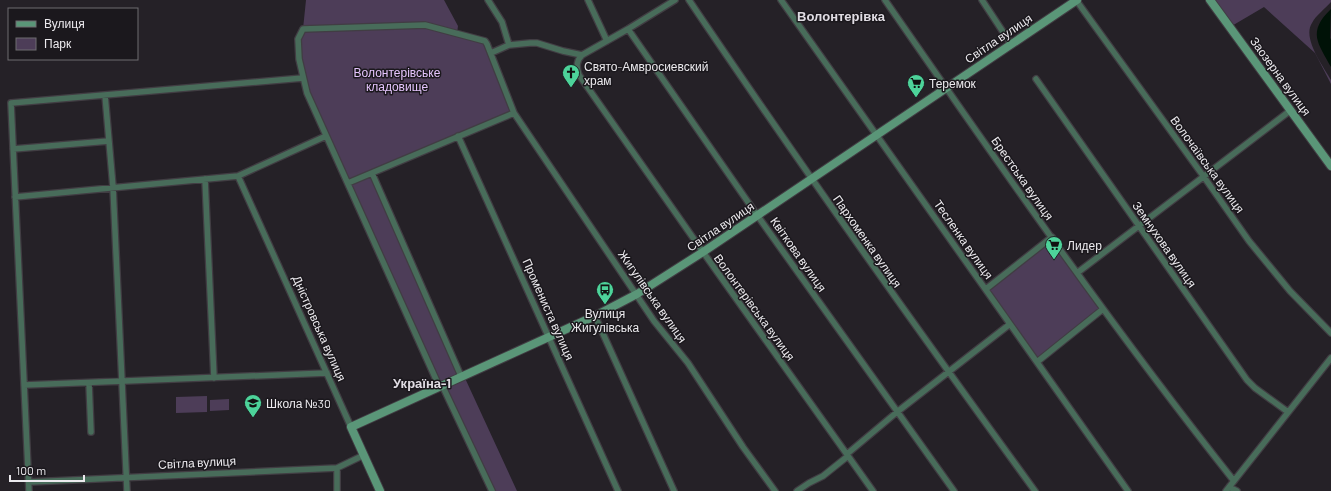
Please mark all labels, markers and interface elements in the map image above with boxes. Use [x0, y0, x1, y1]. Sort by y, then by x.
legend [8, 8, 138, 60]
district label: Волонтерівка [797, 8, 886, 24]
street label: Світла вулиця [962, 10, 1035, 66]
text: Вулиця [44, 16, 85, 31]
street label: Заозерна вулиця [1247, 34, 1314, 119]
text: Парк [44, 36, 72, 51]
place label: Свято-Амвросиевский храм [584, 59, 708, 88]
church icon: Свято-Амвросиевский храм [561, 63, 581, 88]
park label: Волонтерівське кладовище [354, 65, 441, 94]
supermarket icon: Теремок [906, 73, 926, 98]
place label: Теремок [929, 76, 977, 91]
street label: Волочаївська вулиця [1167, 113, 1248, 216]
street label: Брестська вулиця [988, 134, 1057, 223]
street label: Пархоменка вулиця [830, 192, 905, 290]
street label: Тесленка вулиця [931, 197, 996, 282]
street label: Світла вулиця [684, 198, 757, 254]
street label: Земнухова вулиця [1129, 198, 1200, 290]
street label: Квіткова вулиця [767, 214, 830, 295]
supermarket icon: Лидер [1044, 235, 1064, 260]
place label: Лидер [1067, 238, 1102, 253]
street label: Жигулівська вулиця [615, 247, 690, 345]
street label: Волонтерівська вулиця [711, 251, 798, 364]
street label: Промениста вулиця [519, 256, 578, 362]
street label: Дністровська вулиця [289, 273, 350, 383]
bus stop icon: Вулиця Жигулівська [595, 280, 615, 305]
place label: Вулиця Жигулівська [571, 306, 639, 335]
district label: Україна-1 [393, 375, 451, 391]
school or university icon: Школа №30 [243, 393, 263, 418]
place label: Школа №30 [266, 396, 331, 410]
street label: Світла вулиця [158, 453, 236, 472]
scale bar [10, 457, 84, 483]
text: 100 m [16, 463, 46, 477]

